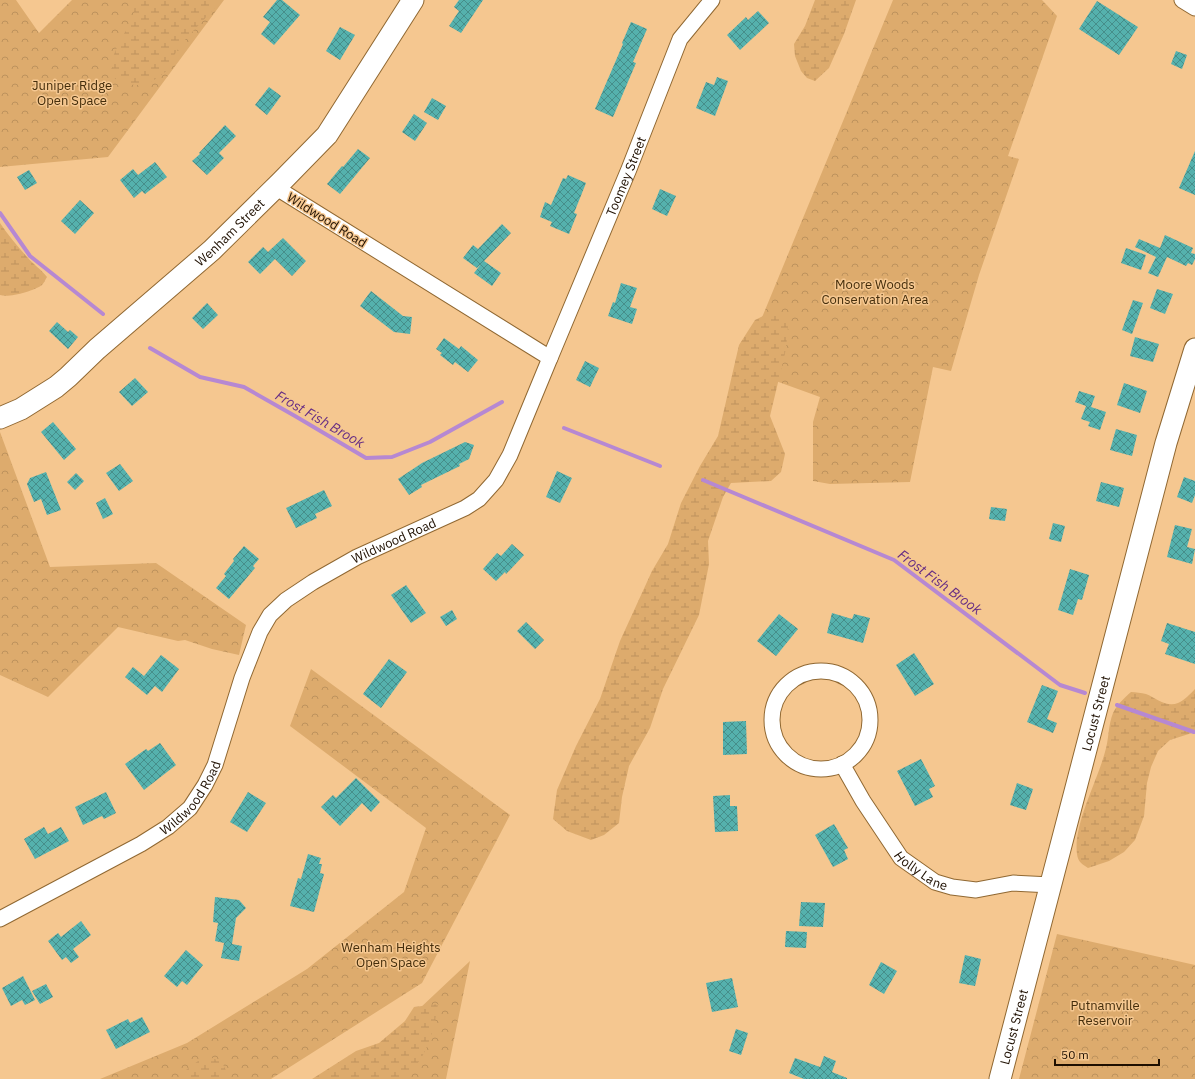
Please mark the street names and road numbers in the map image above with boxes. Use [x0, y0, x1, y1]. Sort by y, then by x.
street label: Toomey Street [602, 134, 650, 219]
street label: Wildwood Road [284, 189, 370, 251]
street label: Wenham Street [191, 195, 268, 270]
street label: Wildwood Road [349, 514, 439, 567]
street label: Locust Street [1077, 674, 1113, 753]
street label: Wildwood Road [157, 759, 224, 839]
street label: Holly Lane [890, 848, 950, 894]
street label: Locust Street [996, 987, 1032, 1066]

